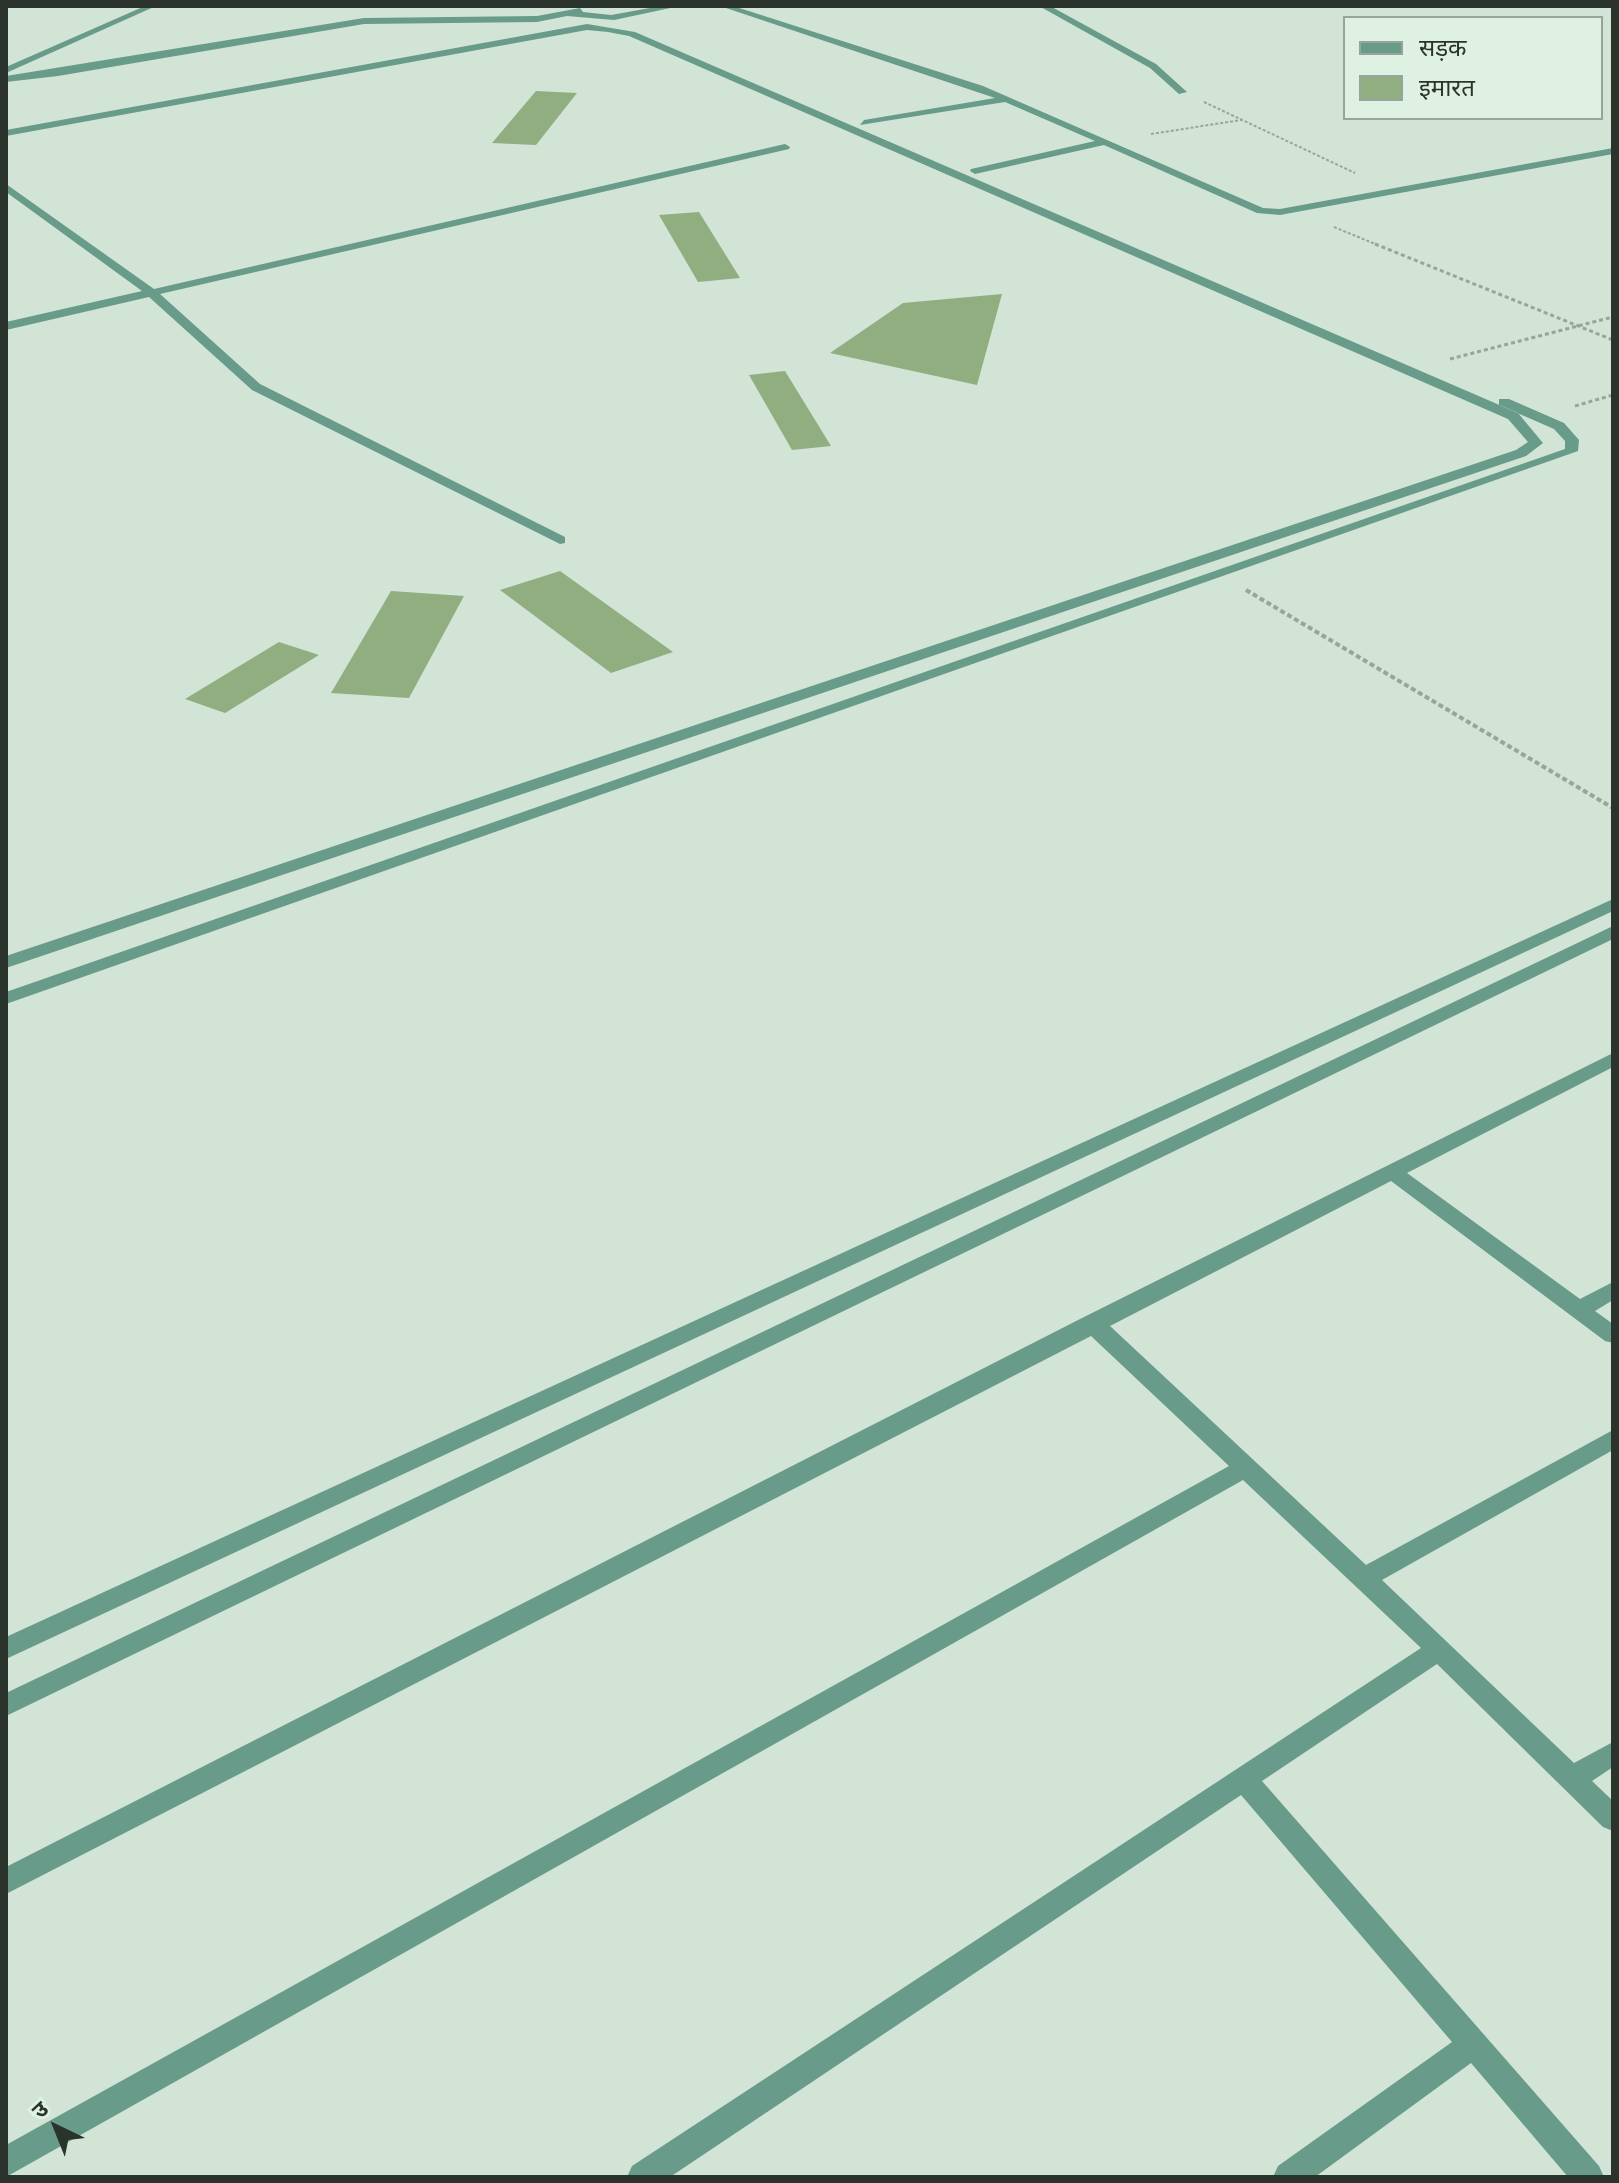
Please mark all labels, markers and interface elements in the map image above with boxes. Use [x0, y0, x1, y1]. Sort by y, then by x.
legend [1343, 16, 1603, 120]
text: सड़क [1419, 30, 1467, 65]
text: इमारत [1419, 70, 1475, 105]
north arrow [16, 2087, 96, 2167]
text: उ [24, 2093, 55, 2126]

